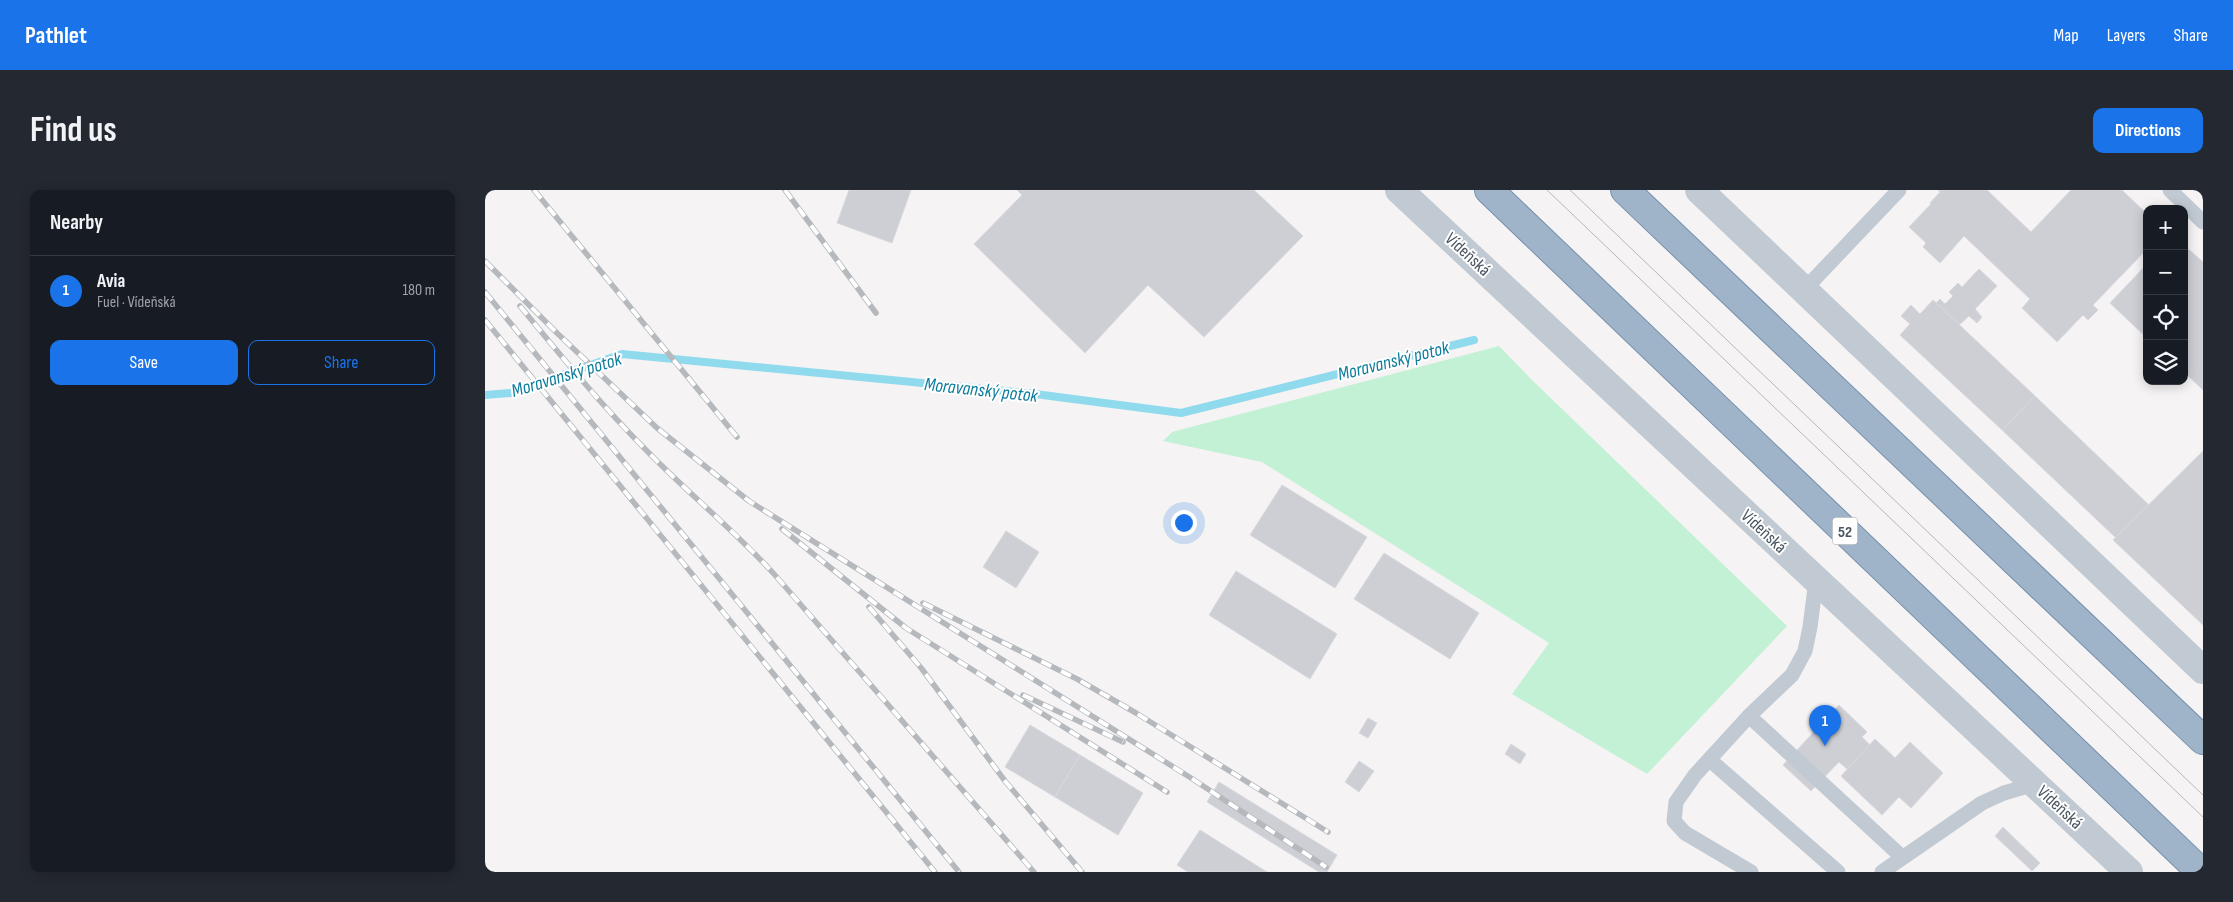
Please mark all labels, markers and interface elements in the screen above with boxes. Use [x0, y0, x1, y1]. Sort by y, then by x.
text: Pathlet [25, 21, 87, 50]
text: Map [2054, 25, 2079, 46]
text: Layers [2107, 25, 2146, 46]
text: Share [2174, 25, 2208, 46]
button: Directions [2093, 108, 2203, 153]
text: Find us [30, 109, 117, 152]
map controls [2143, 205, 2188, 385]
button: + [2143, 205, 2188, 250]
text: Nearby [50, 210, 103, 235]
street label: Vídeňská [1441, 228, 1495, 281]
button: − [2143, 250, 2188, 295]
text: Avia [97, 270, 125, 293]
text: 1 [63, 281, 69, 300]
text: 180 m [402, 281, 435, 300]
text: Fuel · Vídeňská [97, 293, 176, 312]
button: locate [2143, 295, 2188, 340]
water label: Moravanský potok [1335, 336, 1452, 386]
button: Save [50, 340, 238, 385]
button: Share [248, 340, 435, 385]
button: layers [2143, 340, 2188, 385]
water label: Moravanský potok [509, 348, 625, 403]
water label: Moravanský potok [923, 373, 1040, 408]
street label: Vídeňská [1737, 505, 1791, 558]
your location [1171, 510, 1197, 536]
road number: 52 [1833, 518, 1857, 544]
pin: 1 [1809, 705, 1841, 746]
street label: Vídeňská [2033, 781, 2087, 834]

